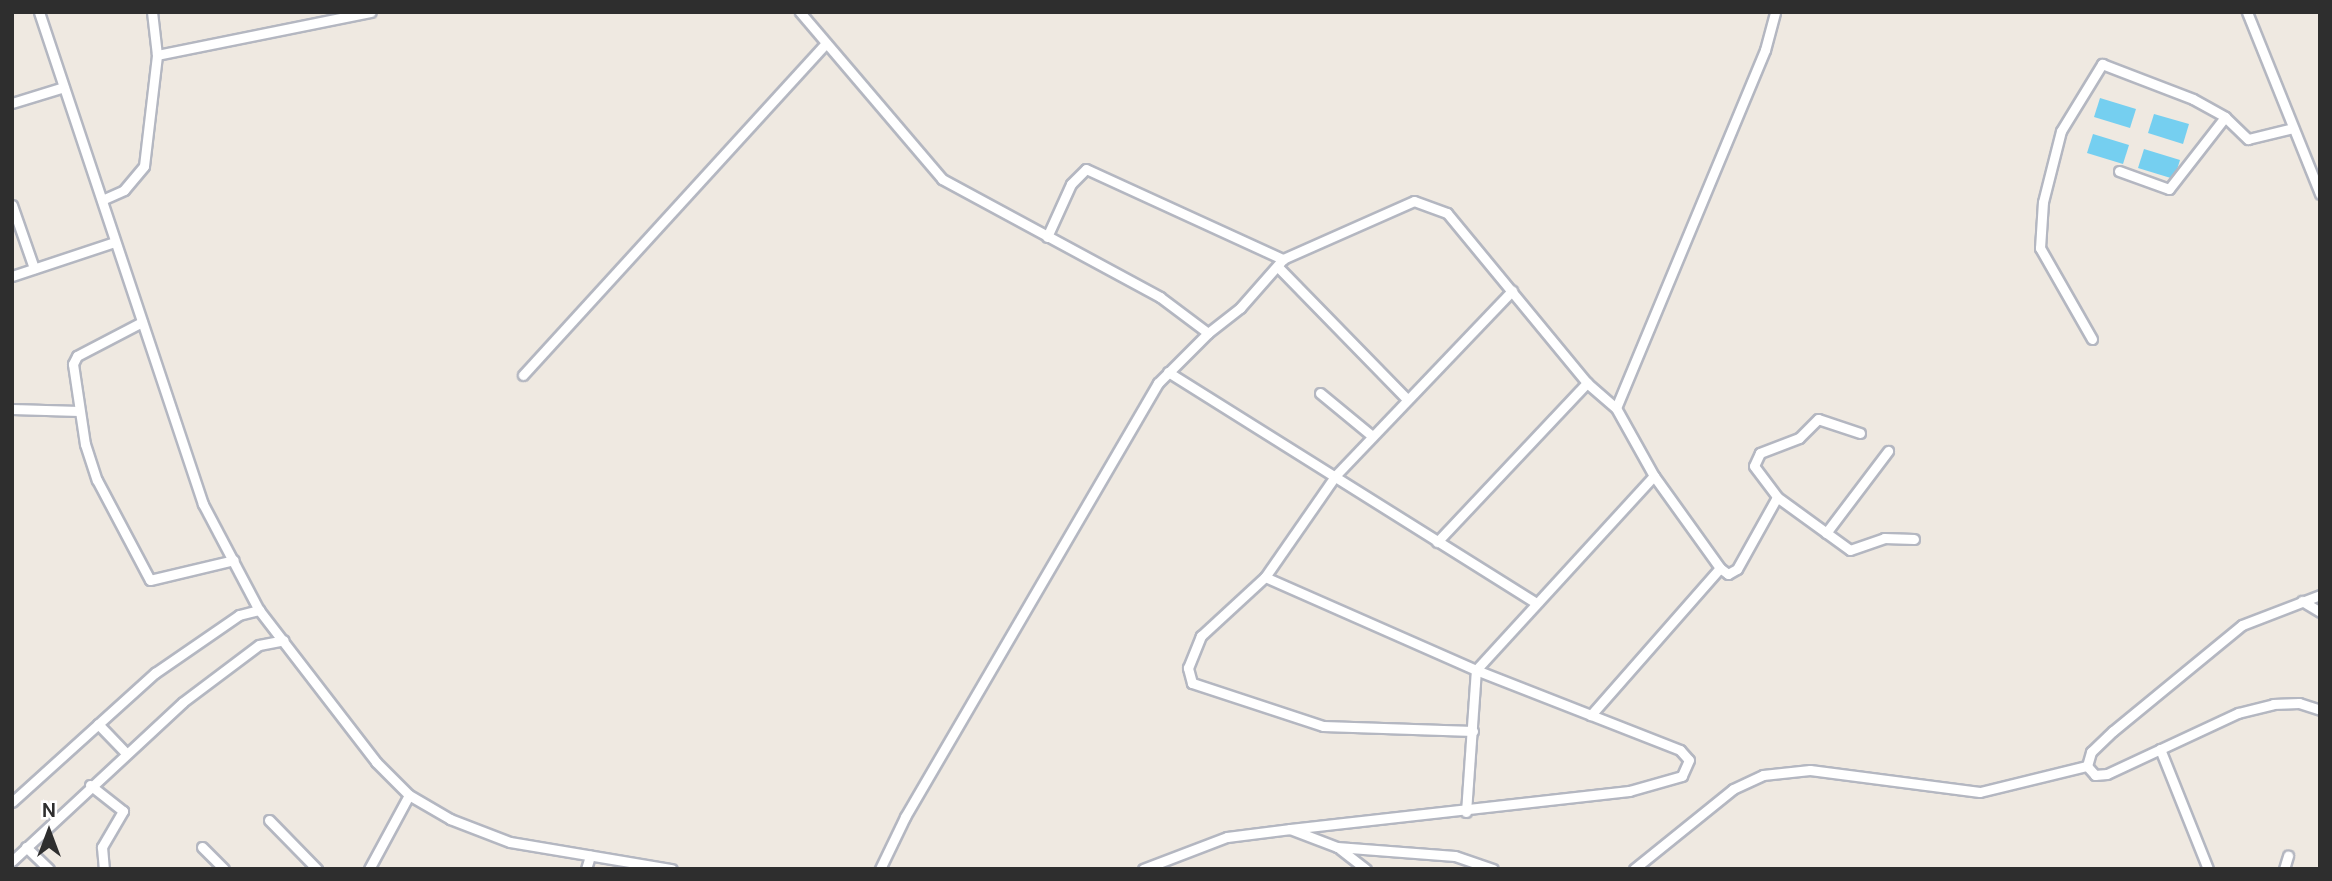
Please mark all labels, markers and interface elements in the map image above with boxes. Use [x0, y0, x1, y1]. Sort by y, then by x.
north arrow [14, 797, 84, 867]
text: N [42, 798, 56, 823]

